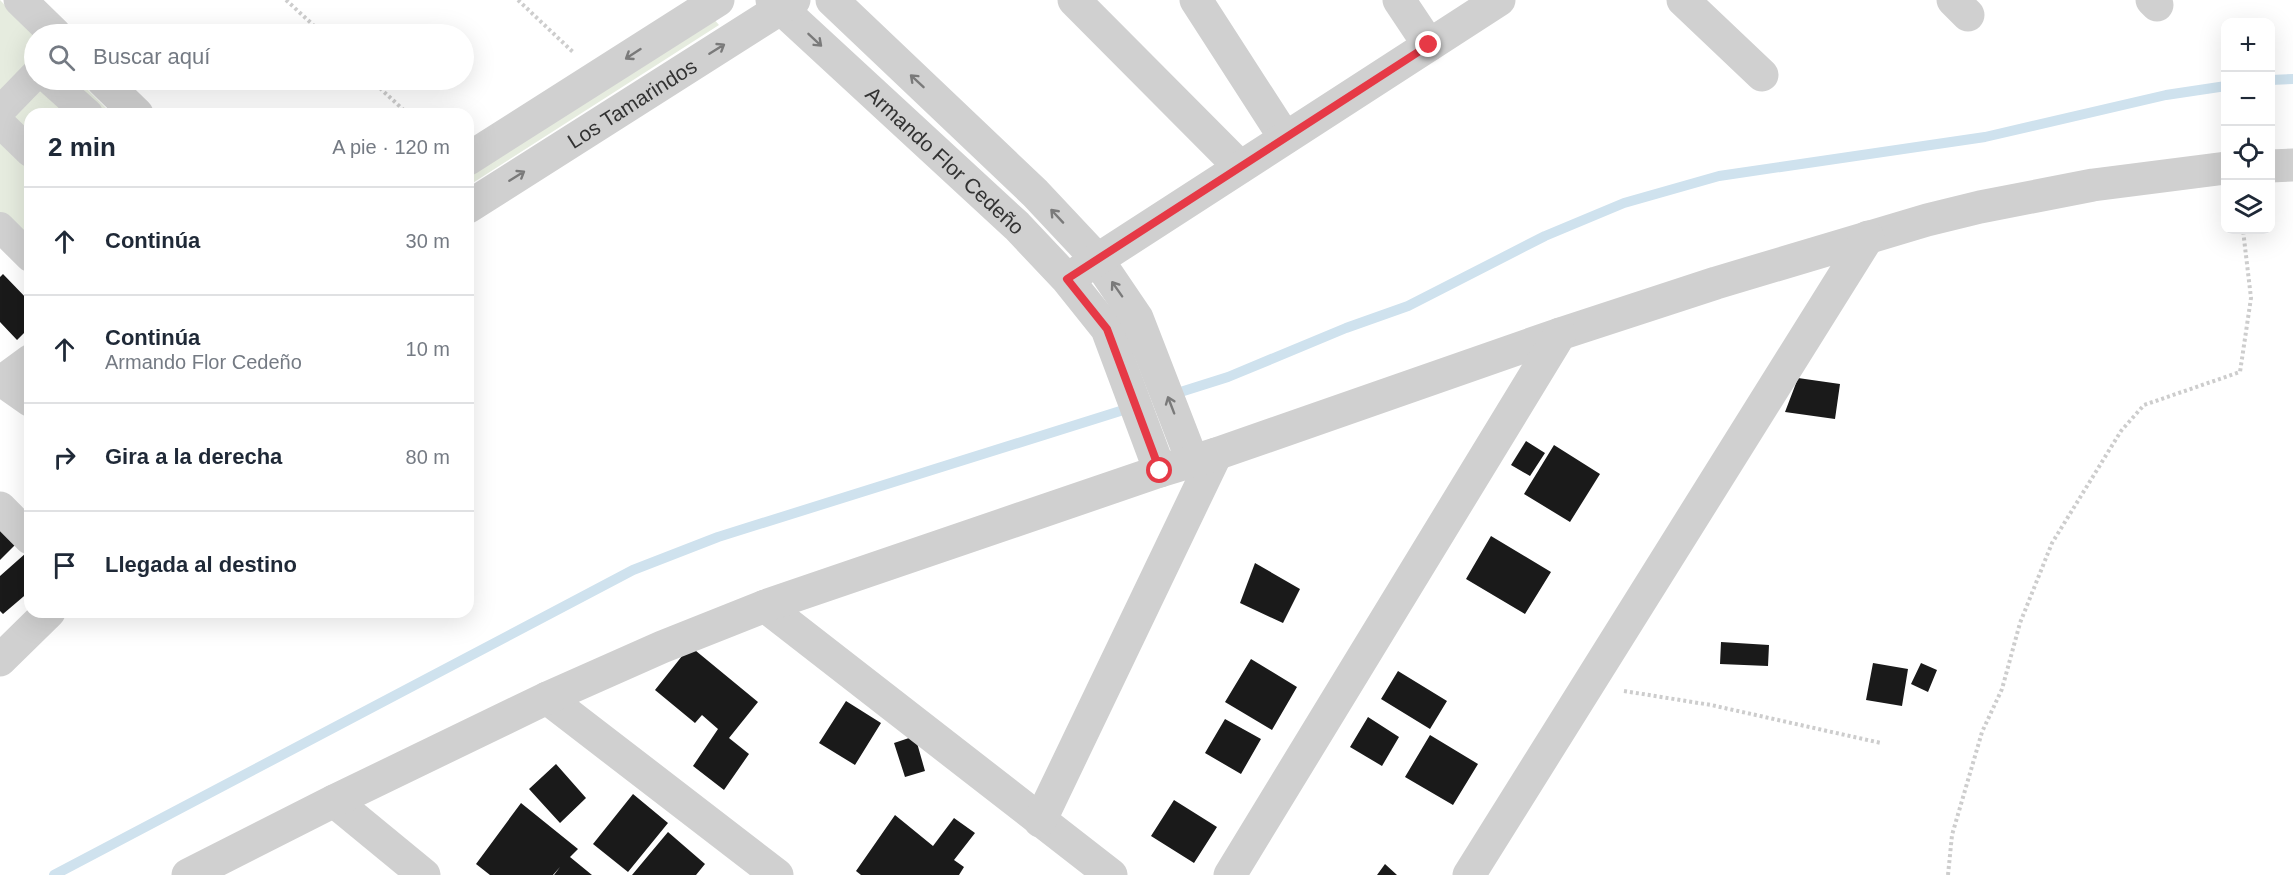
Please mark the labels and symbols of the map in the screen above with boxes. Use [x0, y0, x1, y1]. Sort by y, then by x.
route end [1415, 31, 1441, 57]
one-way arrow [807, 33, 822, 47]
one-way arrow [708, 42, 725, 54]
one-way arrow [625, 48, 642, 60]
street label: Los Tamarindos [563, 54, 700, 152]
one-way arrow [910, 74, 925, 88]
street label: Armando Flor Cedeño [862, 81, 1030, 238]
one-way arrow [508, 170, 525, 182]
one-way arrow [1050, 209, 1064, 224]
one-way arrow [1111, 281, 1123, 297]
one-way arrow [1165, 397, 1176, 415]
route start [1146, 457, 1172, 483]

